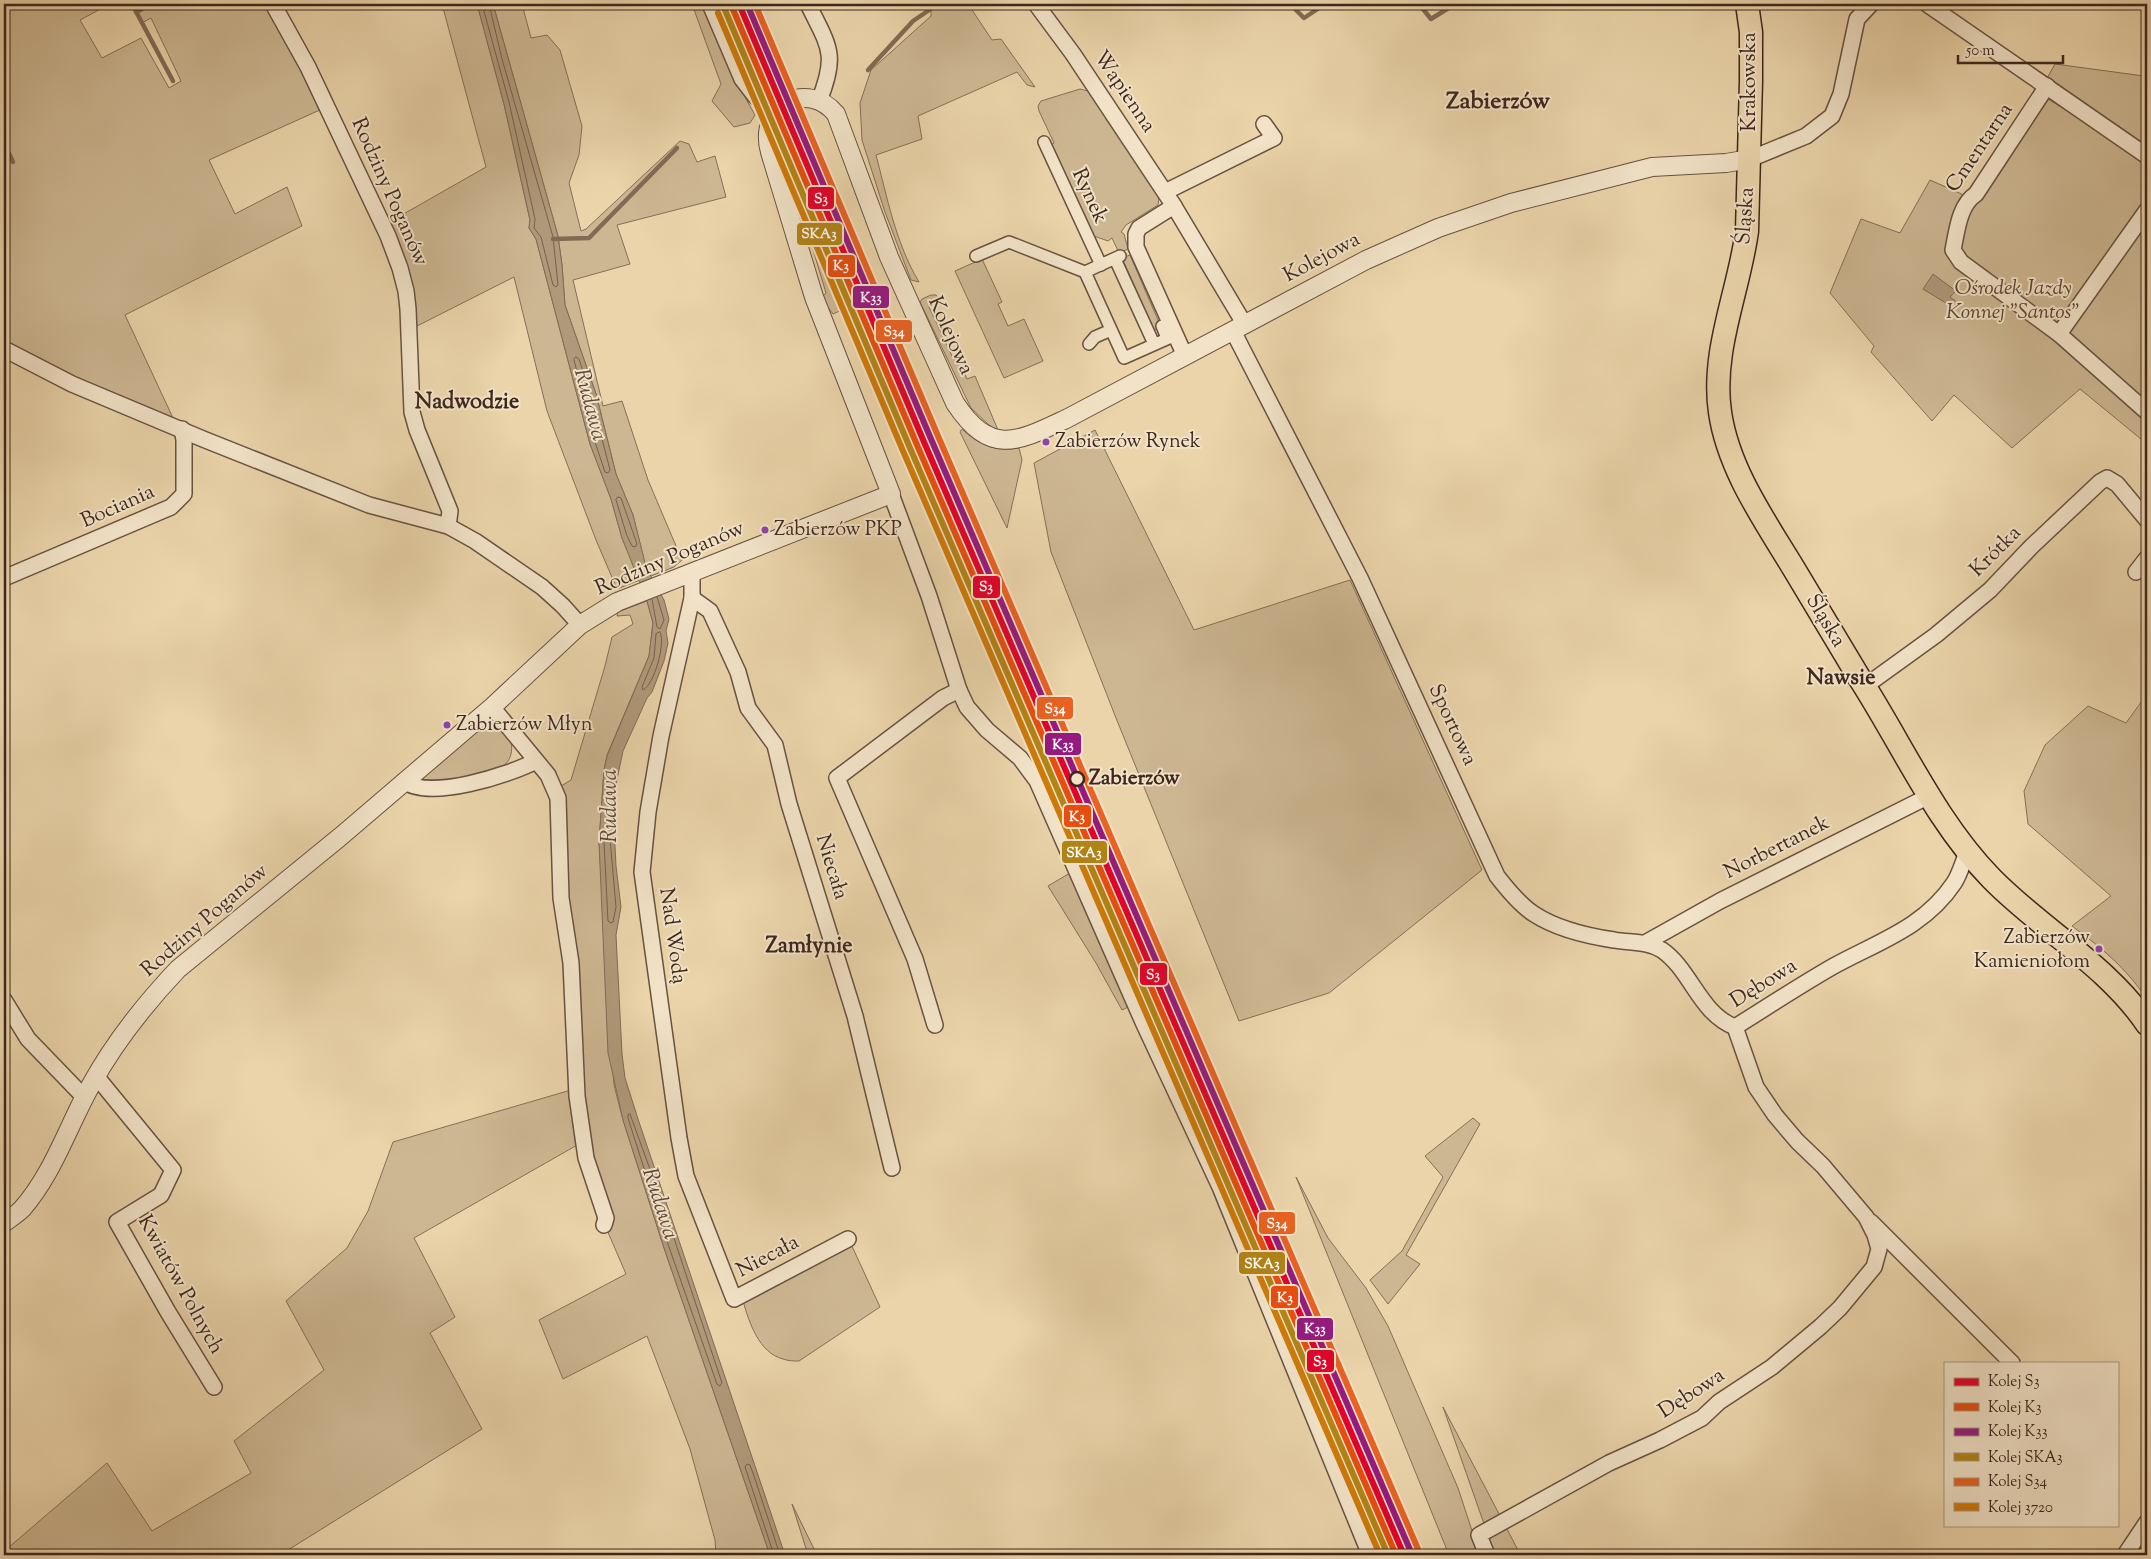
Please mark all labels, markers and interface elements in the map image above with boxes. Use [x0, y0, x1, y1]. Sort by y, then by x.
street label: Krakowska [1735, 32, 1765, 132]
scale bar [1958, 32, 2064, 64]
text: 50 m [1965, 41, 1995, 62]
street label: Wapienna [1085, 45, 1163, 139]
district label: Zabierzów [1446, 85, 1550, 119]
street label: Cmentarna [1939, 97, 2021, 199]
street label: Rodziny Poganów [343, 113, 435, 271]
street label: Rynek [1063, 163, 1115, 229]
line badge: S3 [807, 186, 835, 210]
street label: Śląska [1729, 186, 1763, 246]
text: S3 [814, 190, 828, 210]
line badge: SKA3 [796, 222, 843, 246]
text: SKA3 [801, 225, 837, 245]
street label: Kolejowa [1278, 225, 1366, 291]
line badge: K3 [827, 254, 856, 278]
text: K3 [833, 257, 849, 277]
park label: Ośrodek Jazdy Konnej "Santos" [1946, 274, 2080, 328]
line badge: K33 [852, 285, 890, 309]
text: K33 [860, 289, 882, 309]
street label: Kolejowa [919, 292, 981, 380]
line badge: S34 [875, 319, 913, 343]
text: S34 [883, 323, 905, 343]
water label: Rudawa [564, 365, 614, 445]
district label: Nadwodzie [415, 387, 519, 419]
place label: Zabierzów Rynek [1055, 428, 1201, 457]
marker: Zabierzów Rynek [1041, 437, 1051, 447]
street label: Bociania [76, 477, 160, 537]
street label: Rodziny Poganów [591, 514, 750, 604]
place label: Zabierzów PKP [774, 516, 902, 545]
street label: Krótka [1963, 519, 2029, 585]
marker: Zabierzów PKP [760, 525, 770, 535]
line badge: S3 [972, 575, 1001, 599]
text: S3 [979, 578, 993, 598]
street label: Śląska [1797, 589, 1853, 654]
district label: Nawsie [1807, 663, 1875, 695]
street label: Sportowa [1420, 679, 1484, 771]
line badge: S34 [1036, 696, 1074, 720]
text: S34 [1044, 700, 1066, 720]
place label: Zabierzów Młyn [456, 711, 593, 740]
marker: Zabierzów Młyn [442, 720, 452, 730]
line badge: K33 [1044, 732, 1082, 756]
text: K33 [1052, 736, 1074, 756]
place label: Zabierzów [1089, 764, 1180, 794]
water label: Rudawa [595, 769, 627, 843]
marker: Zabierzów [1069, 771, 1085, 787]
line badge: K3 [1063, 804, 1092, 828]
text: K3 [1069, 808, 1085, 828]
street label: Norbertanek [1719, 808, 1836, 887]
street label: Niecała [807, 831, 855, 904]
line badge: SKA3 [1061, 840, 1108, 864]
text: SKA3 [1066, 844, 1102, 864]
street label: Rodziny Poganów [135, 857, 275, 985]
street label: Nad Wodą [650, 886, 694, 986]
place label: Zabierzów Kamieniołom [1974, 924, 2090, 977]
district label: Zamłynie [765, 931, 853, 963]
marker: Zabierzów Kamieniołom [2094, 944, 2104, 954]
street label: Dębowa [1725, 952, 1804, 1016]
line badge: S3 [1139, 962, 1168, 986]
text: S3 [1146, 966, 1160, 986]
water label: Rudawa [632, 1164, 686, 1244]
street label: Kwiatów Polnych [129, 1210, 231, 1360]
line badge: S34 [1258, 1211, 1296, 1235]
text: S34 [1266, 1215, 1288, 1235]
street label: Niecała [731, 1228, 805, 1286]
line badge: SKA3 [1238, 1251, 1286, 1275]
text: SKA3 [1244, 1255, 1280, 1275]
line badge: K3 [1270, 1285, 1299, 1309]
text: K3 [1277, 1289, 1293, 1309]
line badge: K33 [1296, 1317, 1334, 1341]
text: K33 [1304, 1320, 1326, 1340]
line badge: S3 [1306, 1349, 1335, 1373]
text: S3 [1313, 1353, 1327, 1373]
street label: Dębowa [1653, 1361, 1731, 1427]
legend [1944, 1362, 2118, 1526]
text: Kolej S3 [1988, 1372, 2040, 1393]
text: Kolej K3 [1988, 1398, 2042, 1419]
text: Kolej K33 [1988, 1422, 2048, 1443]
text: Kolej SKA3 [1988, 1448, 2063, 1469]
text: Kolej S34 [1988, 1472, 2048, 1493]
text: Kolej 3720 [1988, 1498, 2053, 1519]

